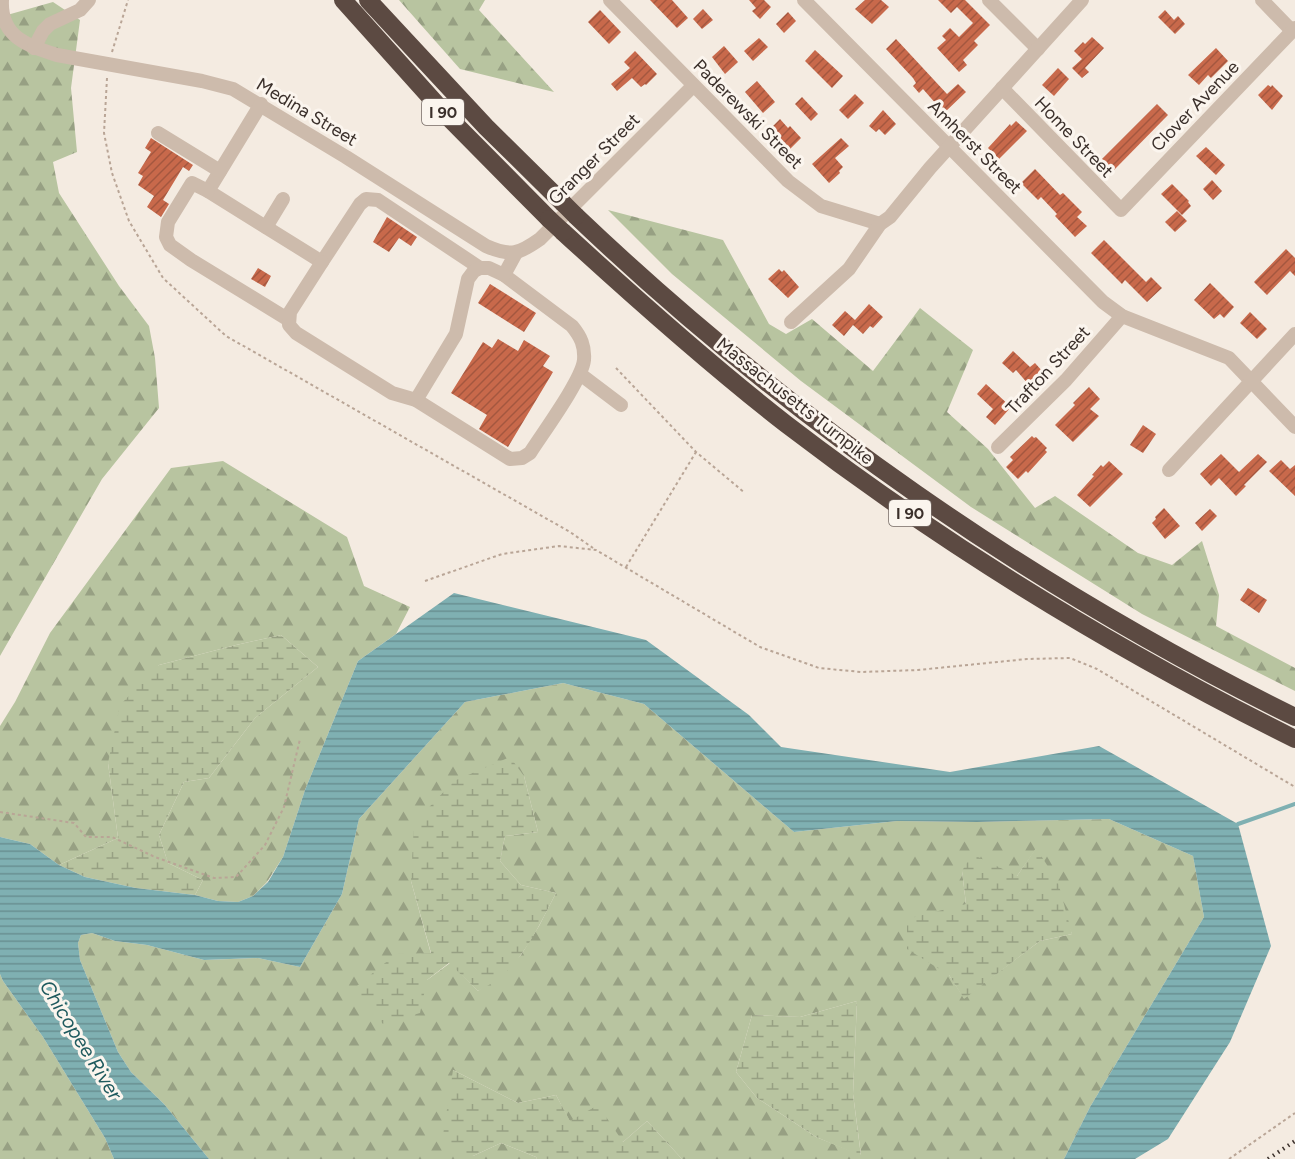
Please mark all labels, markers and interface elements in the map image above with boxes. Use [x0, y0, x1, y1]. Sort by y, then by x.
street label: Paderewski Street [689, 55, 807, 173]
street label: Clover Avenue [1146, 56, 1244, 156]
street label: Medina Street [253, 73, 362, 151]
street label: Home Street [1030, 92, 1118, 182]
street label: Amherst Street [924, 96, 1027, 199]
road number: I 90 [422, 99, 464, 125]
street label: Granger Street [544, 109, 644, 209]
street label: Trafton Street [1001, 321, 1095, 419]
street label: Massachusetts Turnpike [712, 333, 878, 469]
road number: I 90 [889, 500, 931, 526]
water label: Chicopee River [35, 976, 128, 1105]

